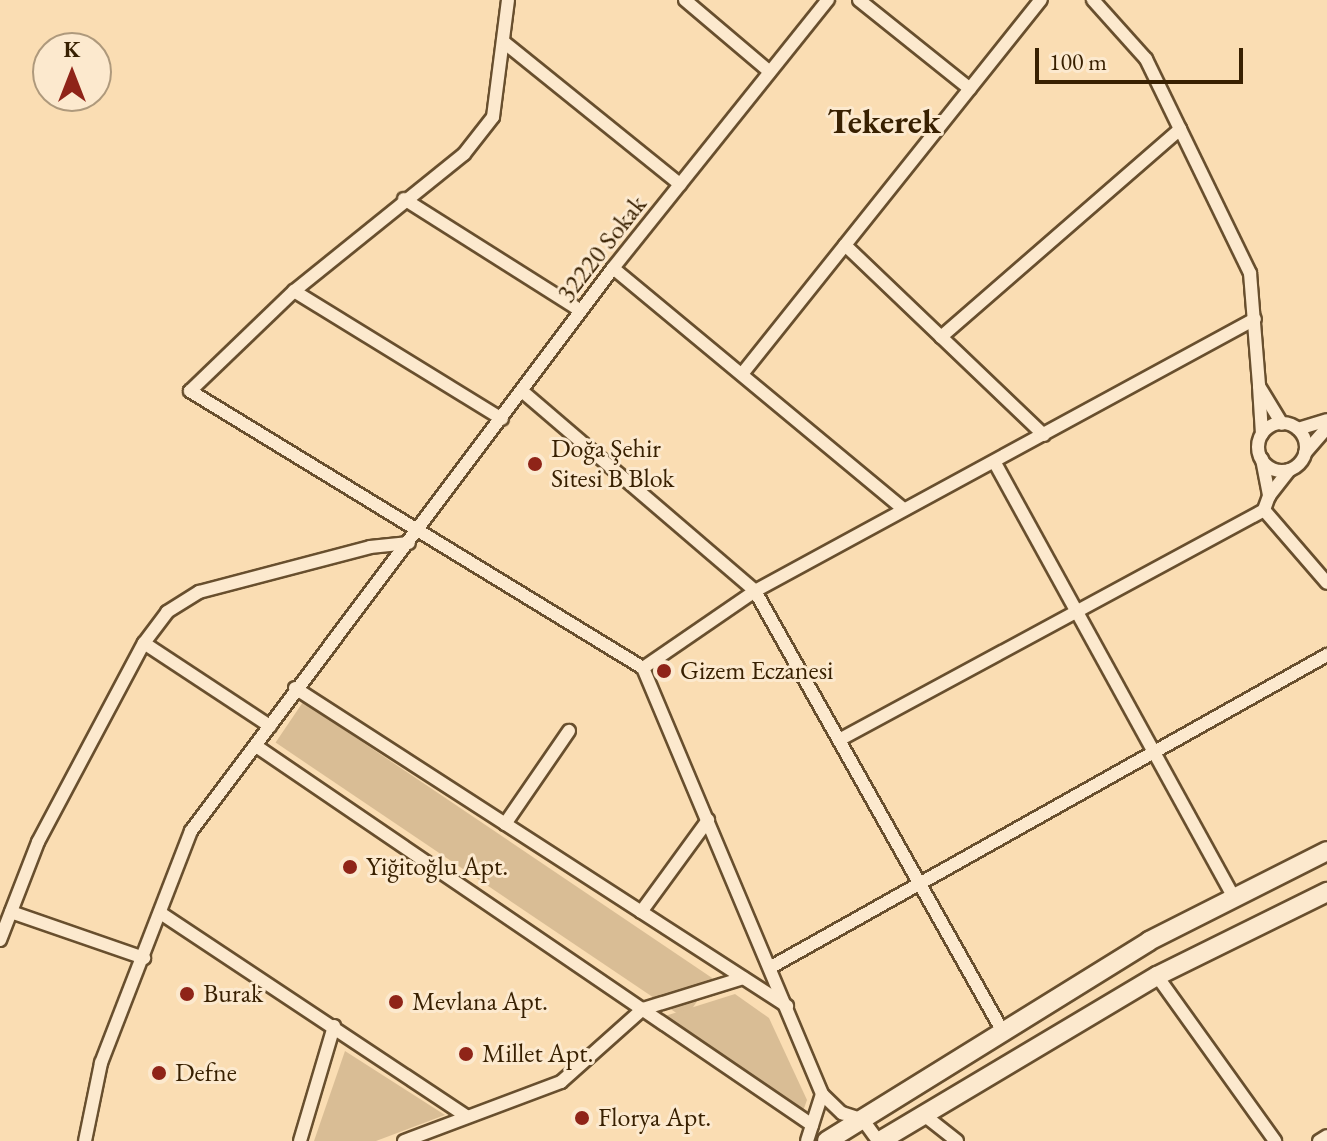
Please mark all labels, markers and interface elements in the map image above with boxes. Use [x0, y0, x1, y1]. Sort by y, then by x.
north arrow [32, 32, 112, 112]
scale bar [1039, 32, 1247, 82]
text: K [64, 35, 80, 64]
text: 100 m [1049, 46, 1107, 77]
district label: Tekerek [828, 102, 940, 142]
street label: 32220 Sokak [551, 189, 653, 309]
place label: Doğa Şehir Sitesi B Blok [551, 433, 674, 494]
marker: Doğa Şehir Sitesi B Blok [526, 455, 544, 473]
place label: Gizem Eczanesi [680, 655, 833, 687]
marker: Gizem Eczanesi [655, 662, 673, 680]
place label: Yiğitoğlu Apt. [366, 851, 508, 883]
marker: Yiğitoğlu Apt. [341, 858, 359, 876]
place label: Burak [203, 978, 263, 1010]
marker: Burak [178, 985, 196, 1003]
place label: Mevlana Apt. [412, 986, 548, 1018]
marker: Mevlana Apt. [387, 993, 405, 1011]
place label: Millet Apt. [482, 1038, 593, 1070]
marker: Millet Apt. [457, 1045, 475, 1063]
place label: Defne [175, 1057, 237, 1089]
marker: Defne [150, 1064, 168, 1082]
place label: Florya Apt. [598, 1102, 711, 1134]
marker: Florya Apt. [573, 1109, 591, 1127]

